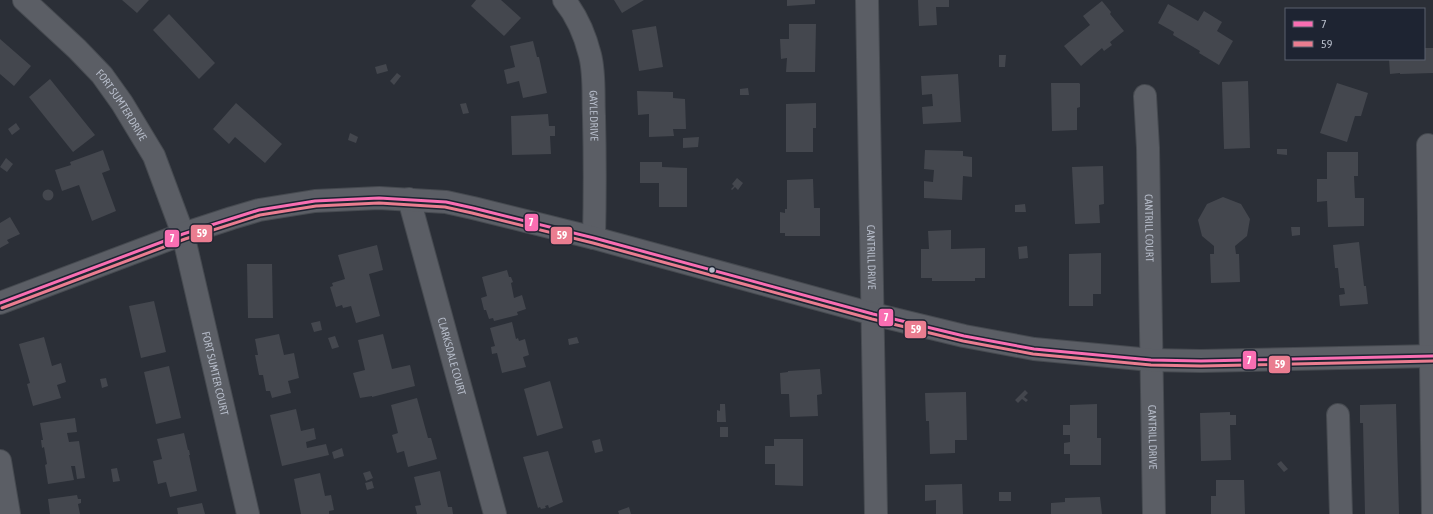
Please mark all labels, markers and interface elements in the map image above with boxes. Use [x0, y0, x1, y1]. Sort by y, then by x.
legend [1285, 8, 1425, 60]
text: 7 [1321, 17, 1327, 31]
text: 59 [1321, 37, 1333, 51]
street label: FORT SUMTER DRIVE [94, 67, 149, 143]
street label: GAYLE DRIVE [588, 90, 600, 141]
street label: CANTRILL COURT [1143, 194, 1156, 262]
line badge: 7 [524, 213, 539, 232]
text: 7 [528, 216, 534, 228]
line badge: 59 [190, 224, 213, 243]
street label: CANTRILL DRIVE [865, 225, 878, 290]
line badge: 59 [550, 226, 573, 245]
text: 59 [197, 227, 207, 239]
line badge: 7 [164, 229, 180, 248]
text: 59 [557, 229, 567, 241]
text: 7 [169, 232, 175, 244]
unlabelled marker [707, 265, 717, 275]
line badge: 7 [878, 308, 894, 327]
text: 7 [883, 311, 889, 323]
street label: CLARKSDALE COURT [436, 316, 468, 397]
line badge: 59 [904, 320, 927, 339]
text: 59 [911, 323, 921, 335]
street label: FORT SUMTER COURT [200, 330, 231, 417]
line badge: 7 [1242, 350, 1257, 370]
text: 7 [1246, 354, 1252, 366]
line badge: 59 [1268, 355, 1291, 374]
text: 59 [1275, 358, 1285, 370]
street label: CANTRILL DRIVE [1146, 404, 1159, 470]

